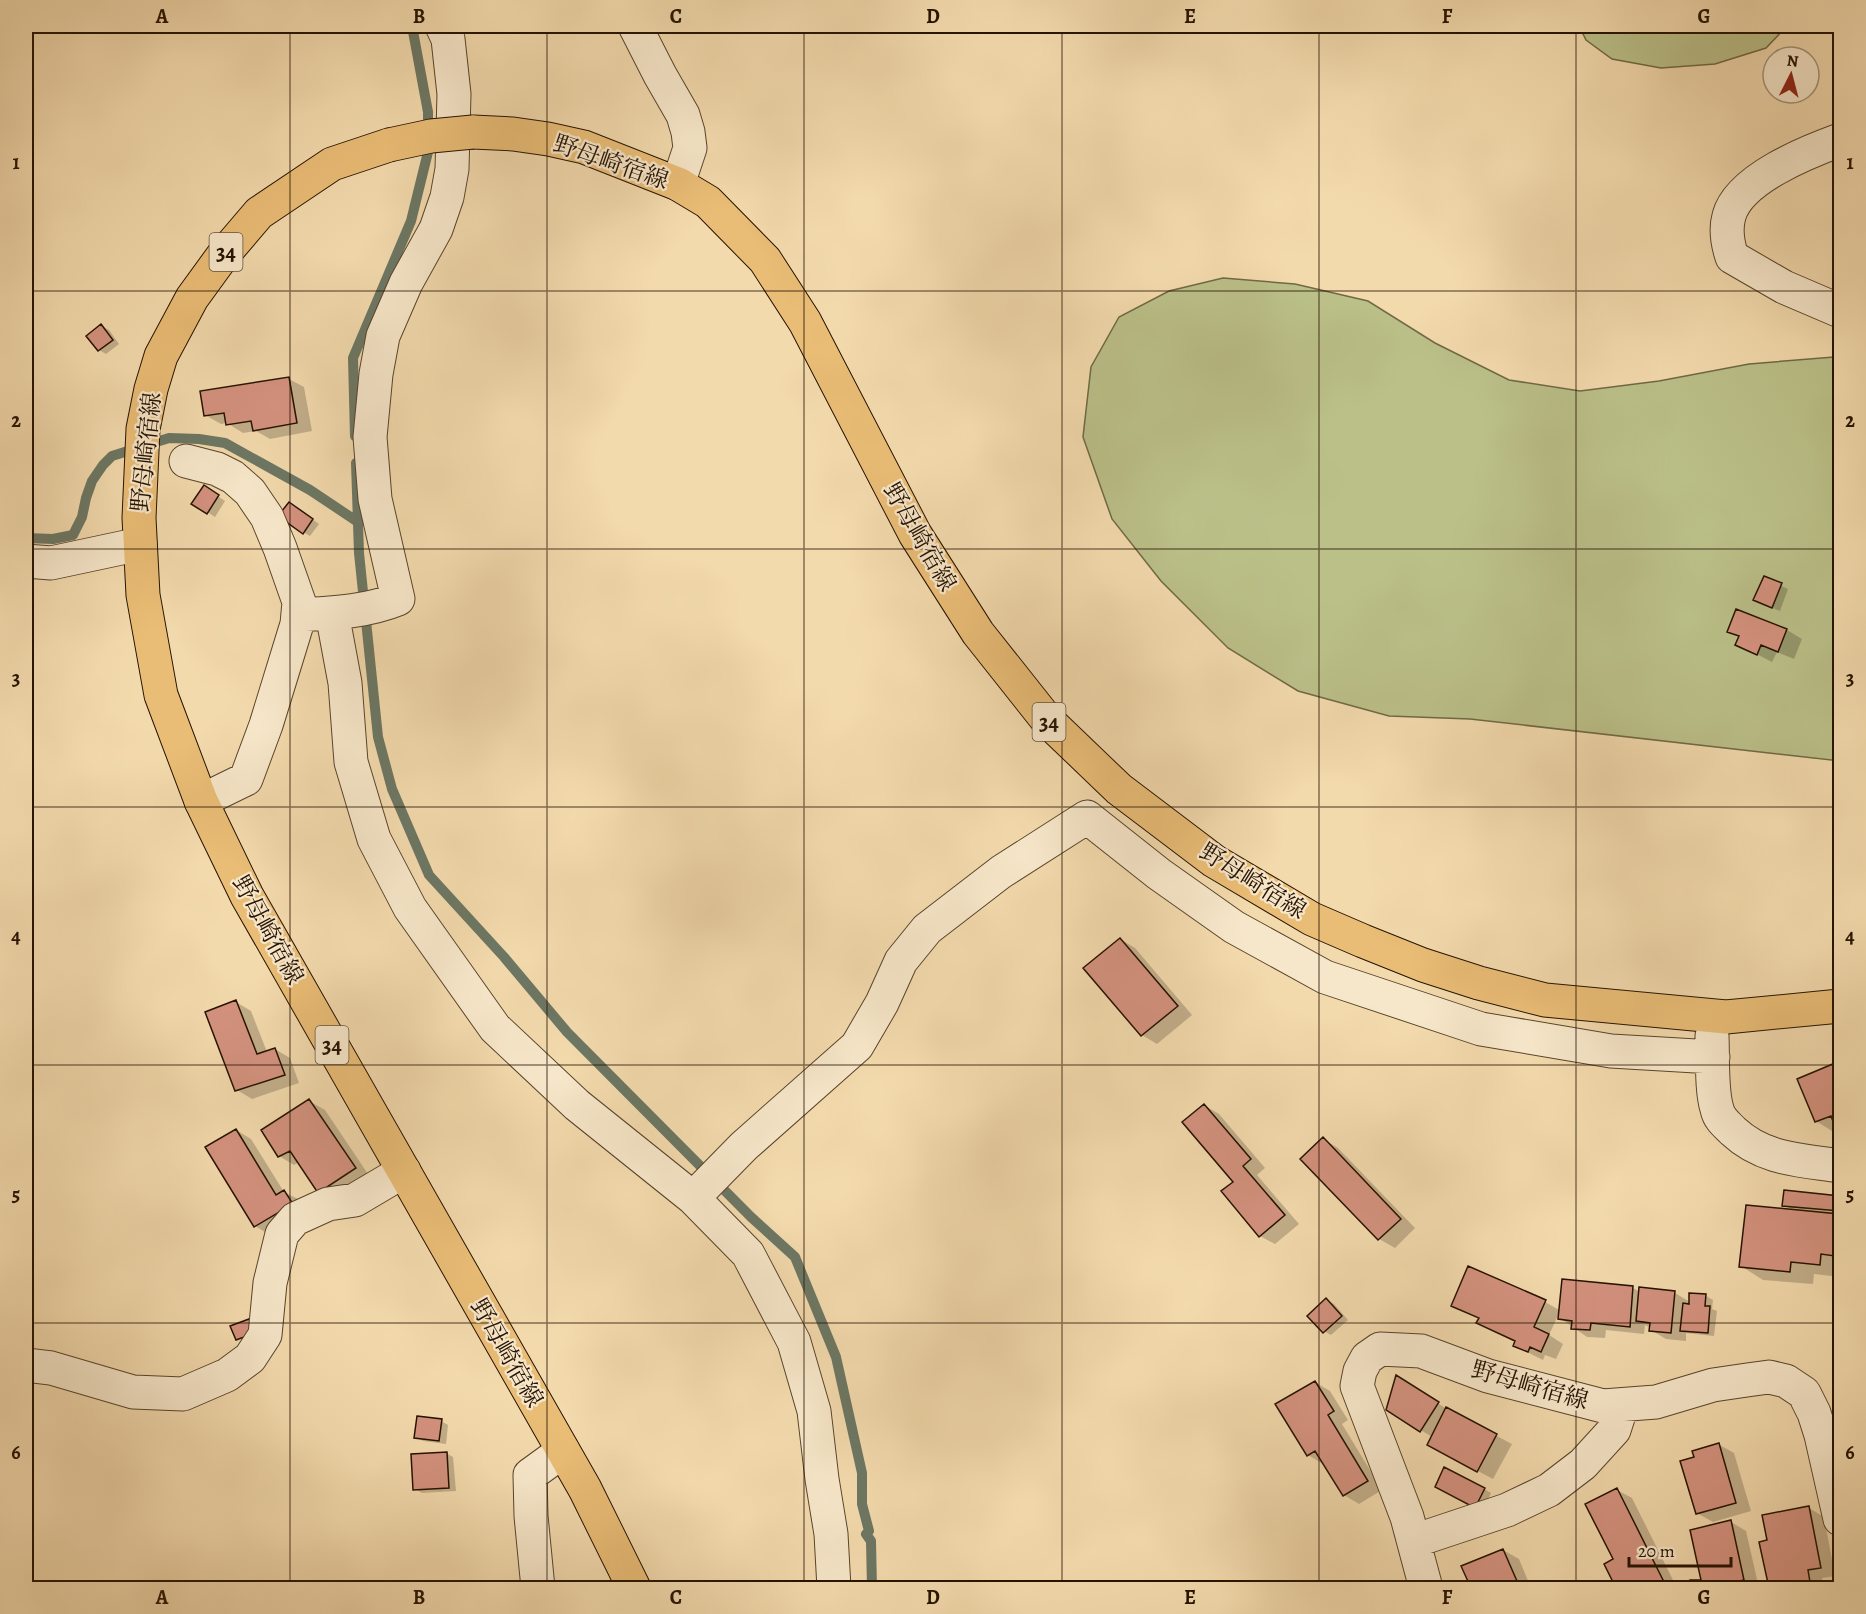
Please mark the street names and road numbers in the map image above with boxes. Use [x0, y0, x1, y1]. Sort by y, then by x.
street label: 野母崎宿線 [549, 127, 673, 197]
road number: 34 [210, 233, 242, 271]
street label: 野母崎宿線 [124, 391, 168, 513]
street label: 野母崎宿線 [876, 477, 964, 597]
road number: 34 [1032, 703, 1066, 741]
street label: 野母崎宿線 [1194, 836, 1312, 926]
street label: 野母崎宿線 [225, 870, 311, 990]
road number: 34 [316, 1026, 348, 1064]
street label: 野母崎宿線 [463, 1293, 551, 1413]
street label: 野母崎宿線 [1468, 1353, 1592, 1417]

